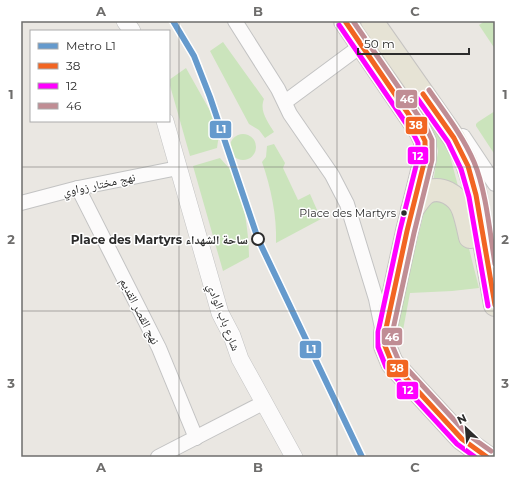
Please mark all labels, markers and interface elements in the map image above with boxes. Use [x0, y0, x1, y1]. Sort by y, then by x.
text: A [95, 3, 107, 19]
text: B [253, 3, 263, 19]
text: C [410, 3, 420, 19]
legend [30, 30, 170, 122]
scale bar [358, 30, 469, 56]
text: 50 m [364, 36, 395, 51]
text: Metro L1 [66, 38, 116, 53]
text: 38 [66, 58, 81, 73]
text: 12 [66, 78, 77, 93]
text: 1 [8, 86, 14, 102]
text: 1 [502, 86, 508, 102]
line badge: 46 [395, 89, 418, 109]
text: 46 [400, 92, 414, 106]
text: 46 [66, 98, 81, 113]
line badge: 38 [405, 116, 428, 135]
text: 38 [408, 118, 423, 132]
line badge: L1 [209, 120, 232, 139]
text: L1 [216, 122, 226, 136]
line badge: 12 [407, 146, 429, 165]
text: 12 [413, 149, 424, 163]
street label: نهج مختار زواوي [61, 169, 137, 202]
place label: Place des Martyrs [299, 206, 397, 220]
marker: Place des Martyrs [399, 208, 409, 218]
text: 2 [7, 231, 15, 247]
text: 2 [501, 231, 509, 247]
place label: Place des Martyrs ساحة الشهداء [71, 232, 248, 247]
marker: Place des Martyrs ساحة الشهداء [251, 232, 265, 246]
street label: نهج القصر القديم [116, 275, 163, 347]
street label: شارع باب الوادي [201, 281, 244, 354]
line badge: 46 [381, 327, 403, 346]
text: 46 [385, 330, 399, 344]
line badge: L1 [299, 340, 322, 359]
text: L1 [306, 342, 316, 356]
line badge: 38 [386, 359, 409, 378]
text: 38 [389, 361, 404, 375]
text: 3 [6, 375, 15, 391]
text: 3 [500, 375, 509, 391]
line badge: 12 [396, 381, 419, 400]
text: 12 [403, 383, 414, 397]
north arrow [446, 408, 486, 448]
text: N [455, 411, 469, 427]
text: A [95, 459, 107, 475]
text: B [253, 459, 263, 475]
text: C [410, 459, 420, 475]

